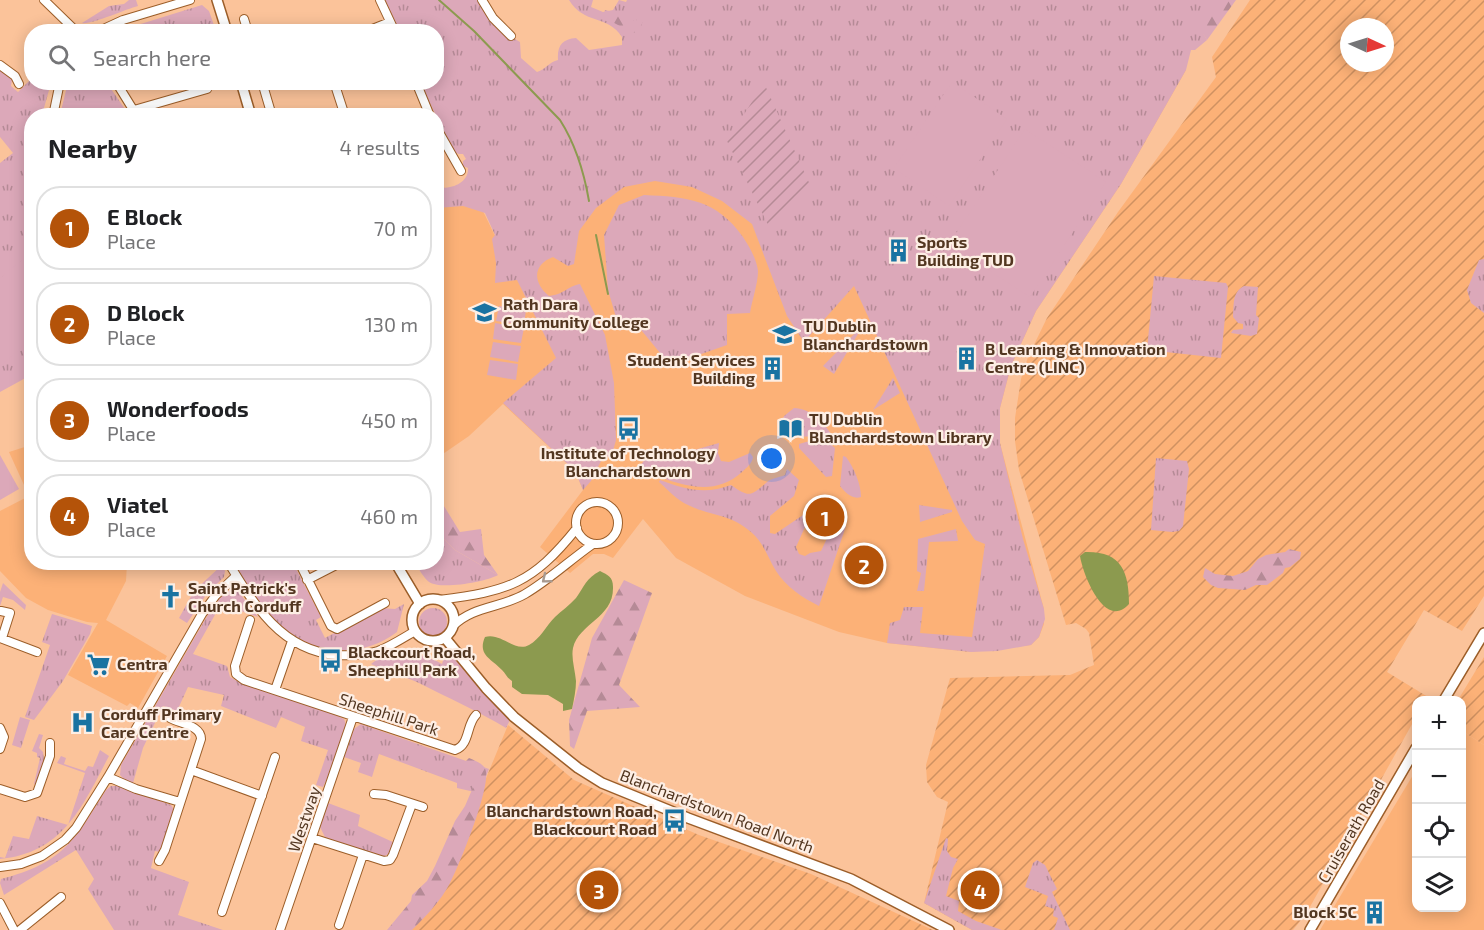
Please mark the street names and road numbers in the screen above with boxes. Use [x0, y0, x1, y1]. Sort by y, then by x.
street label: Sheephill Park [337, 689, 441, 739]
street label: Blanchardstown Road North [618, 765, 817, 856]
street label: Cruiserath Road [1313, 776, 1388, 886]
street label: Westway [283, 783, 324, 854]

